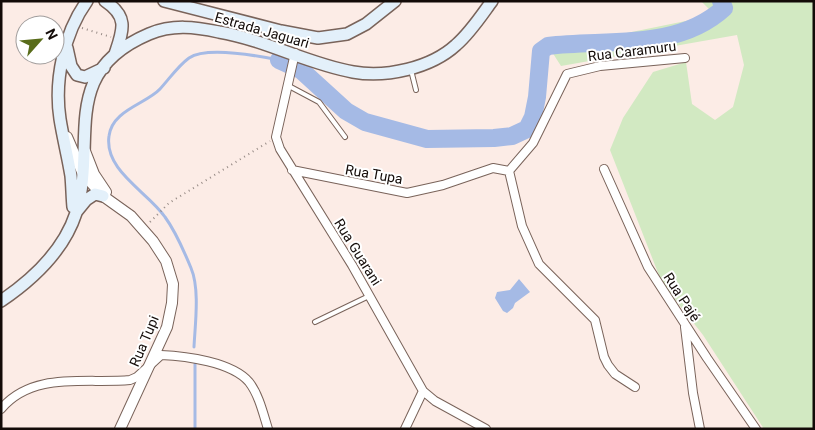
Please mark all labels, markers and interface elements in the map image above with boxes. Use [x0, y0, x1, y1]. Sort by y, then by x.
street label: Estrada Jaguari [213, 9, 311, 51]
north arrow [15, 15, 65, 65]
text: N [42, 26, 61, 42]
street label: Rua Caramuru [587, 38, 677, 64]
street label: Rua Tupa [344, 161, 404, 187]
street label: Rua Guarani [331, 216, 385, 288]
street label: Rua Pajé [660, 270, 704, 324]
street label: Rua Tupi [126, 313, 162, 369]

